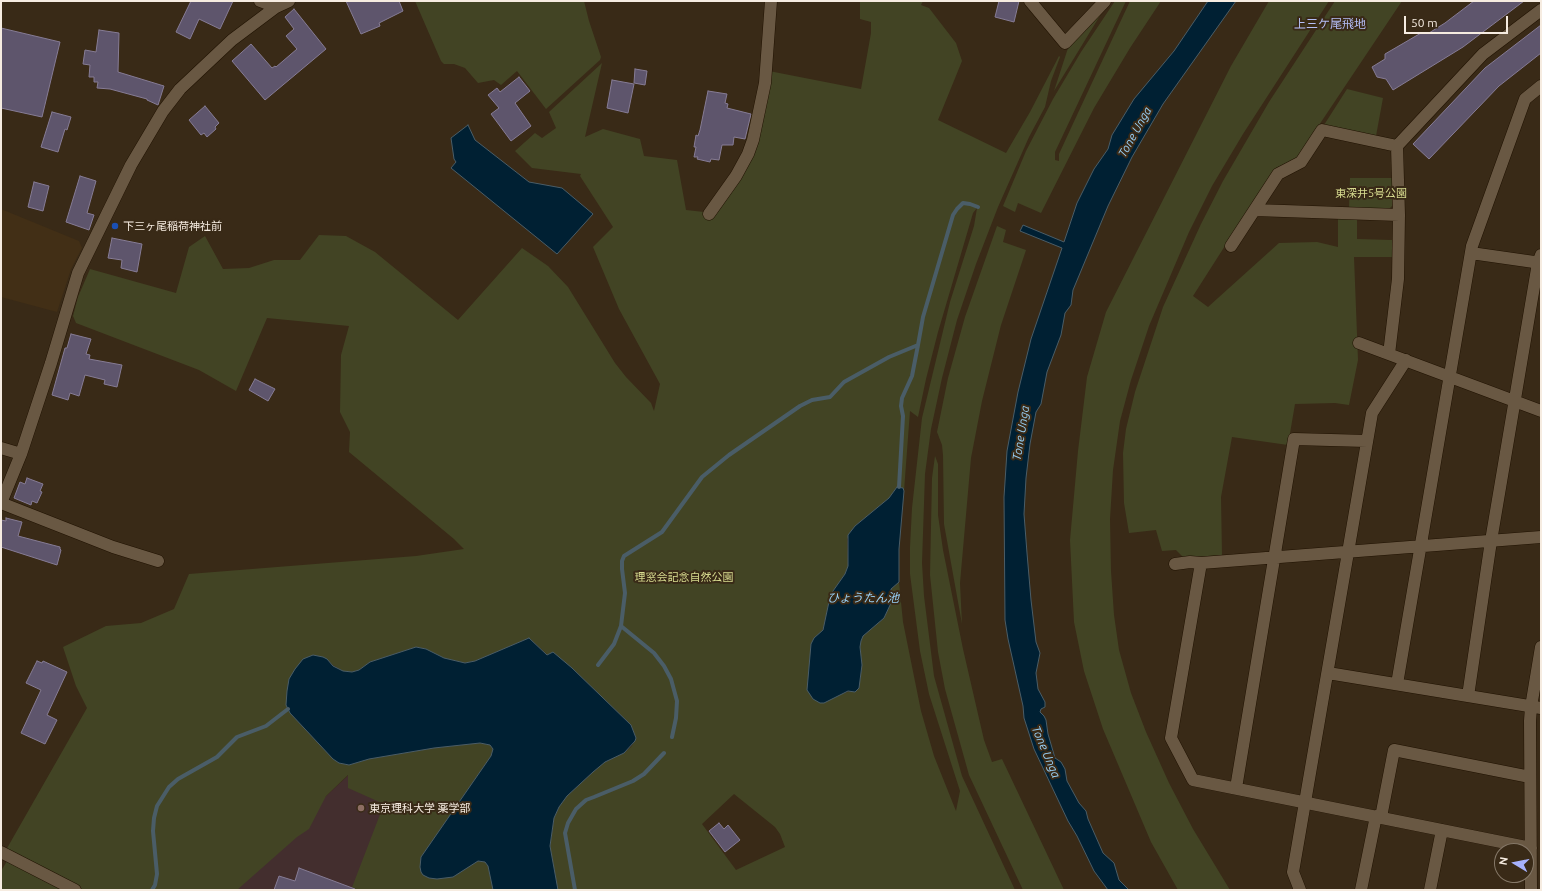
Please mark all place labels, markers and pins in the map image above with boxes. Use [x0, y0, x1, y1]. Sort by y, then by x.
place label: 下三ヶ尾稲荷神社前 [123, 219, 222, 233]
marker: 下三ヶ尾稲荷神社前 [110, 221, 120, 231]
place label: 東京理科大学 薬学部 [369, 801, 471, 815]
marker: 東京理科大学 薬学部 [356, 803, 366, 813]

